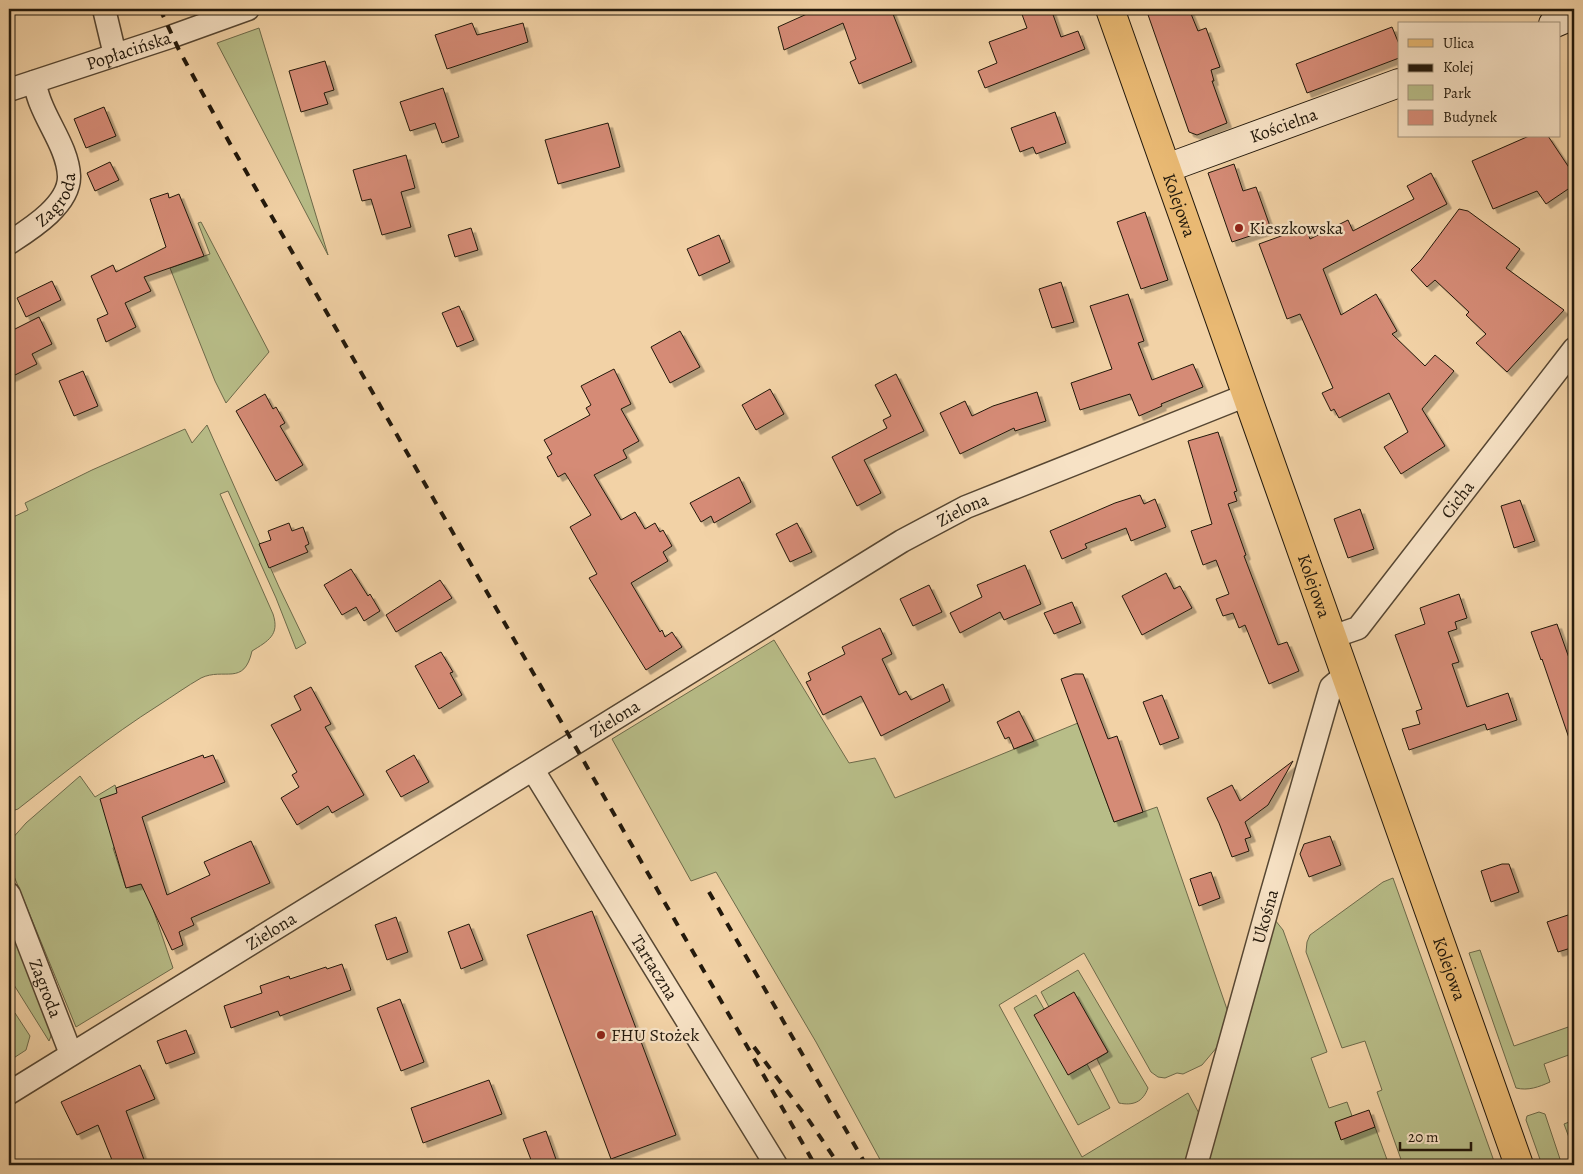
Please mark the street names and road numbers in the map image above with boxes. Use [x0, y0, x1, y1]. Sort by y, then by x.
street label: Popłacińska [83, 25, 175, 76]
street label: Kościelna [1246, 102, 1321, 149]
street label: Kolejowa [1157, 170, 1202, 241]
street label: Zagroda [30, 172, 81, 232]
street label: Cicha [1435, 475, 1480, 523]
street label: Zielona [932, 487, 993, 533]
street label: Kolejowa [1292, 551, 1337, 622]
street label: Zielona [585, 694, 645, 743]
street label: Ukośna [1246, 886, 1284, 946]
street label: Zielona [241, 906, 301, 956]
street label: Tartaczna [625, 930, 684, 1005]
street label: Kolejowa [1427, 933, 1472, 1004]
street label: Zagroda [23, 955, 68, 1022]

